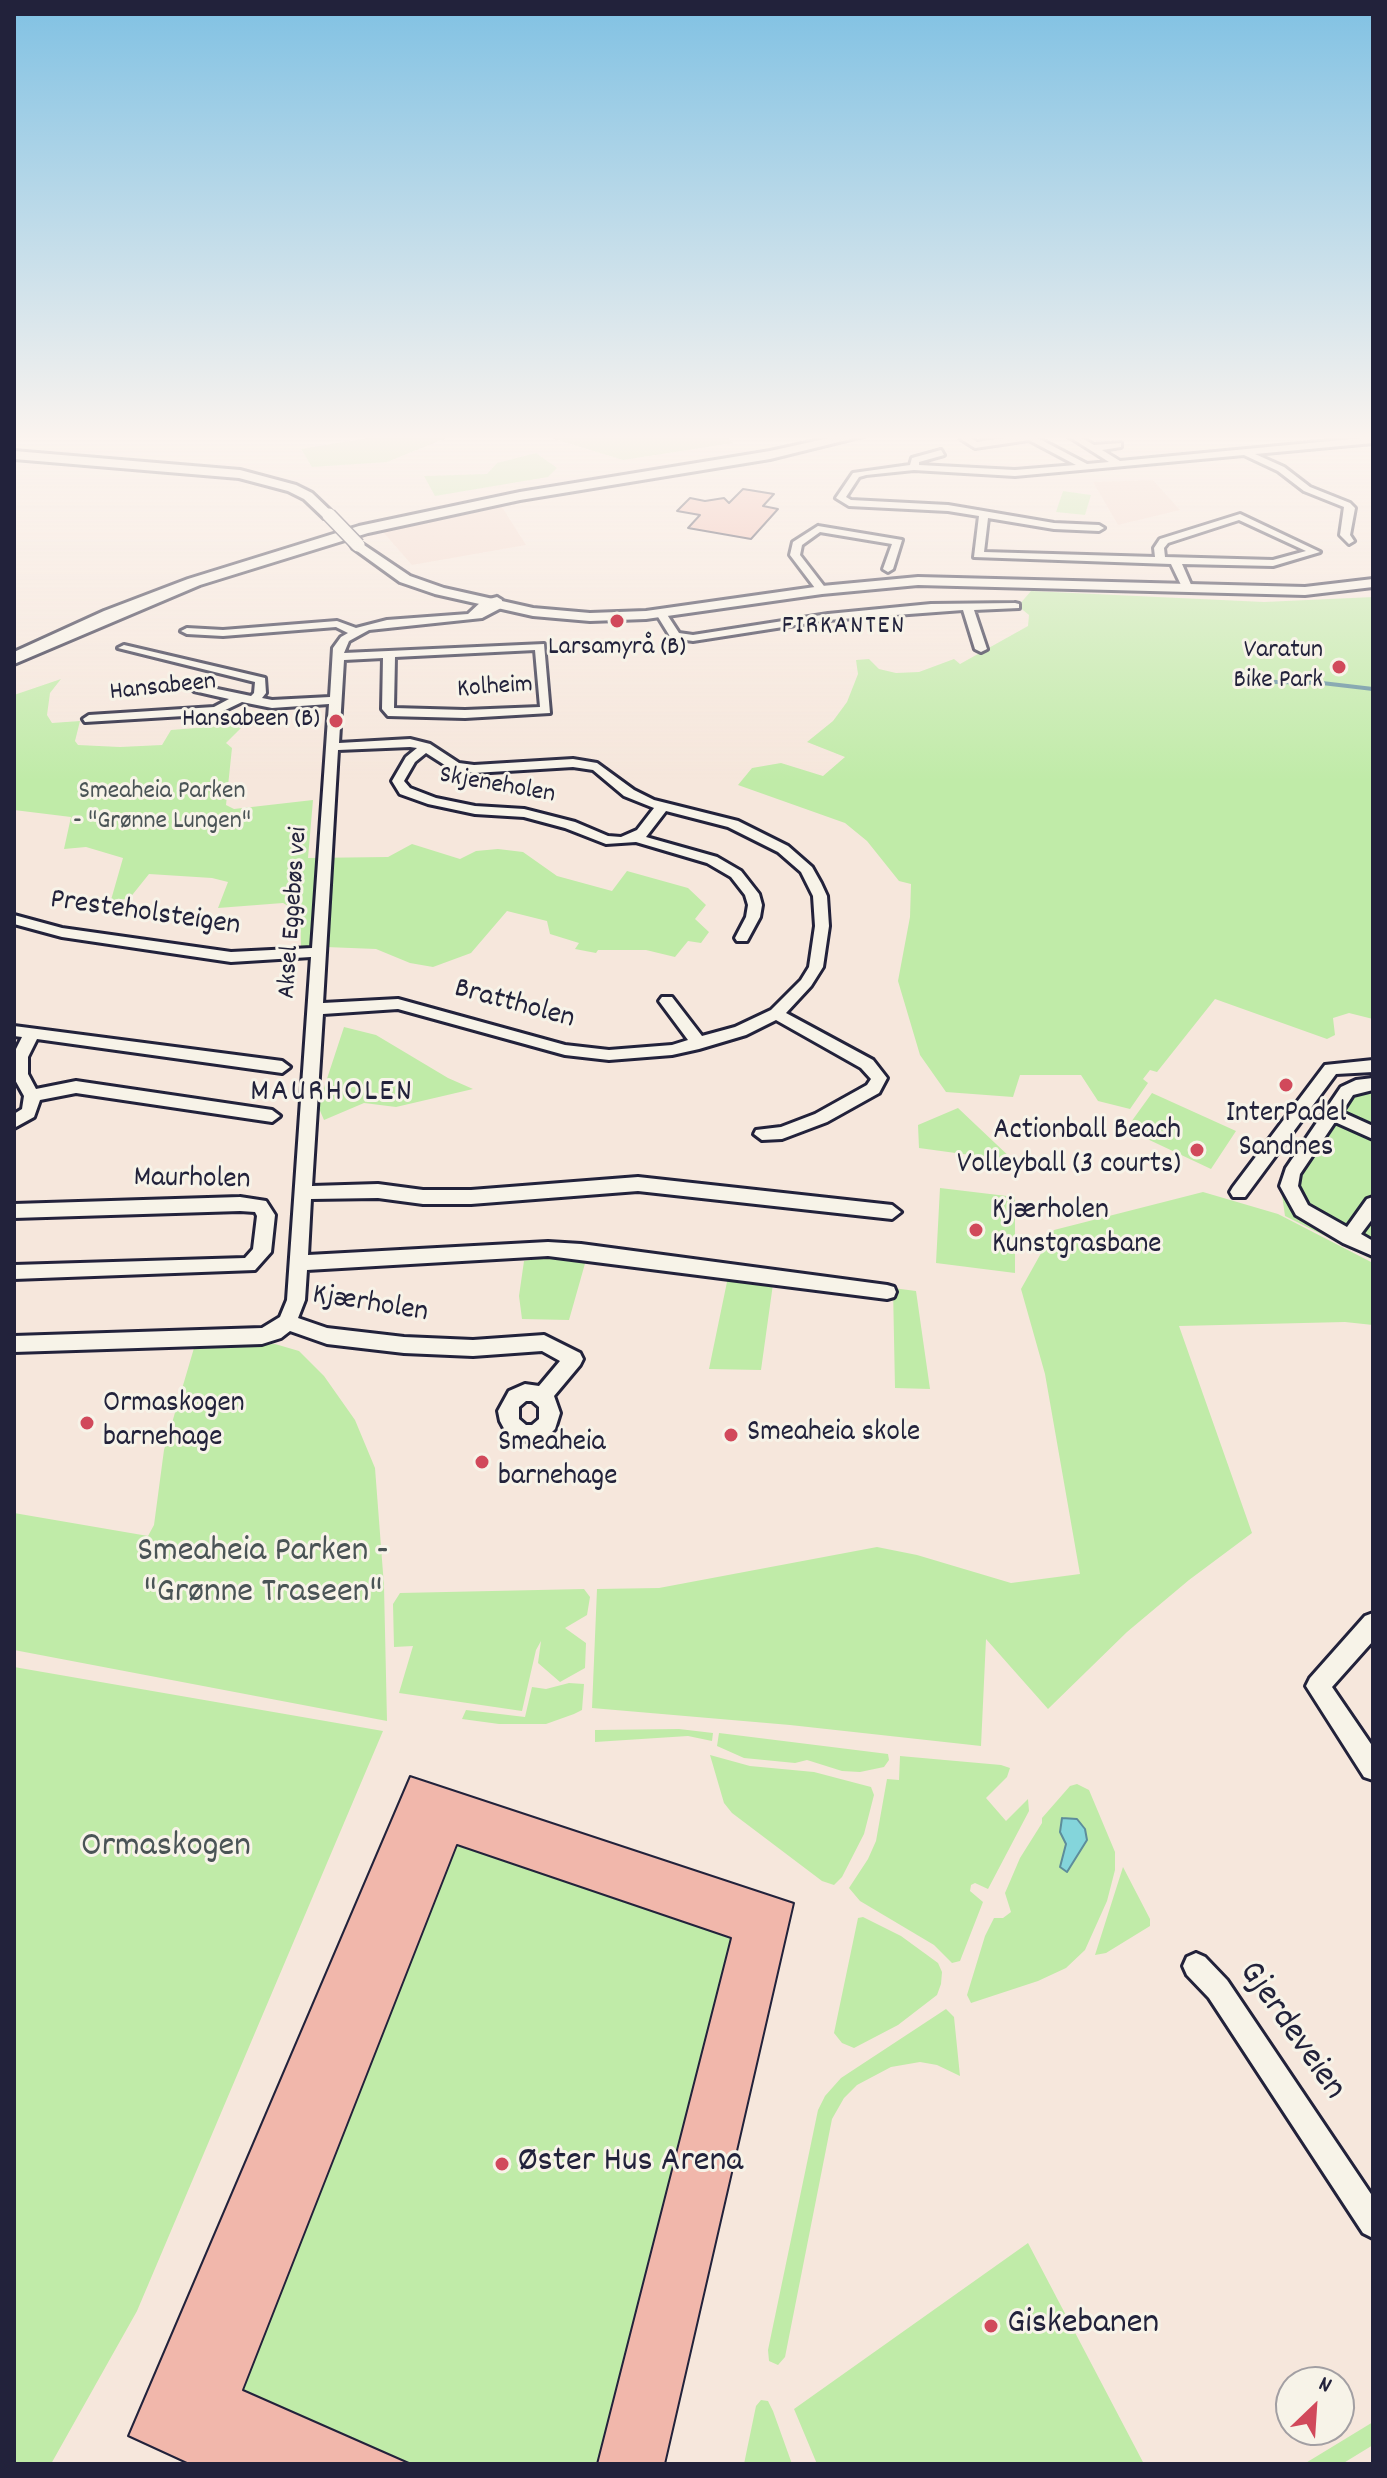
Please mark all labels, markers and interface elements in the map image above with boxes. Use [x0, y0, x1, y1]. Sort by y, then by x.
marker: Larsamyrå (B) [608, 612, 626, 630]
district label: FIRKANTEN [782, 612, 906, 644]
place label: Larsamyrå (B) [548, 633, 686, 665]
place label: Varatun Bike Park [1234, 636, 1323, 698]
marker: Varatun Bike Park [1330, 658, 1348, 676]
street label: Hansabeen [108, 668, 218, 710]
street label: Kolheim [456, 671, 534, 707]
place label: Hansabeen (B) [182, 705, 320, 737]
marker: Hansabeen (B) [327, 712, 345, 730]
street label: Skjeneholen [437, 761, 557, 813]
park label: Smeaheia Parken - "Grønne Lungen" [73, 777, 251, 838]
street label: Aksel Eggebøs vei [273, 826, 317, 1000]
street label: Presteholsteigen [48, 884, 242, 946]
street label: Brattholen [450, 973, 578, 1039]
district label: MAURHOLEN [250, 1076, 414, 1114]
marker: InterPadel Sandnes [1277, 1076, 1295, 1094]
place label: InterPadel Sandnes [1226, 1098, 1346, 1168]
place label: Actionball Beach Volleyball (3 courts) [957, 1115, 1181, 1186]
marker: Actionball Beach Volleyball (3 courts) [1188, 1141, 1206, 1159]
street label: Maurholen [133, 1162, 251, 1200]
place label: Kjærholen Kunstgrasbane [992, 1195, 1161, 1266]
marker: Kjærholen Kunstgrasbane [967, 1221, 985, 1239]
street label: Kjærholen [309, 1279, 431, 1333]
place label: Ormaskogen barnehage [103, 1388, 245, 1458]
marker: Ormaskogen barnehage [78, 1414, 96, 1432]
place label: Smeaheia skole [747, 1417, 920, 1453]
marker: Smeaheia skole [722, 1426, 740, 1444]
place label: Smeaheia barnehage [498, 1427, 617, 1498]
marker: Smeaheia barnehage [473, 1453, 491, 1471]
park label: Smeaheia Parken - "Grønne Traseen" [137, 1532, 389, 1617]
park label: Ormaskogen [81, 1827, 251, 1871]
street label: Gjerdeveien [1227, 1954, 1353, 2110]
place label: Øster Hus Arena [518, 2142, 743, 2186]
marker: Øster Hus Arena [493, 2155, 511, 2173]
place label: Giskebanen [1007, 2304, 1159, 2348]
marker: Giskebanen [982, 2317, 1000, 2335]
north arrow [1275, 2366, 1355, 2446]
text: N [1313, 2369, 1336, 2402]

